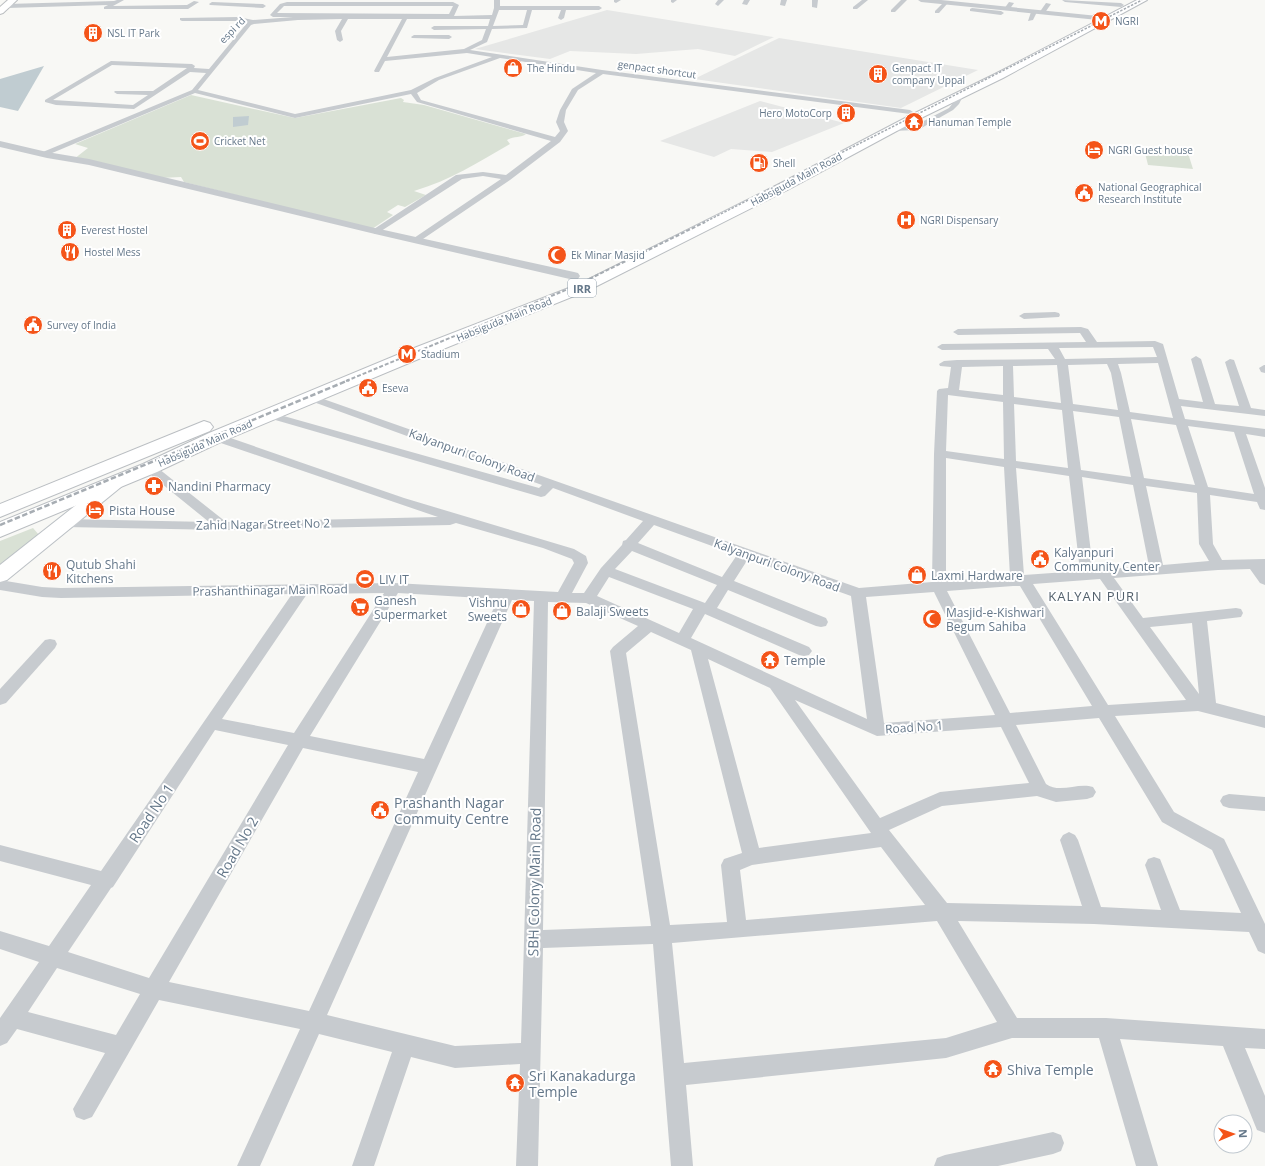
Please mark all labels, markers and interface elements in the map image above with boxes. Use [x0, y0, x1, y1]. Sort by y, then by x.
metro station icon: NGRI [1090, 10, 1112, 32]
street label: espi rd [216, 14, 248, 46]
place label: NGRI [1115, 14, 1139, 28]
building icon: NSL IT Park [82, 22, 104, 44]
place label: NSL IT Park [107, 26, 160, 40]
shop icon: The Hindu [502, 57, 524, 79]
street label: genpact shortcut [617, 57, 697, 81]
place label: The Hindu [527, 61, 575, 75]
place label: Genpact IT company Uppal [892, 61, 965, 87]
building icon: Genpact IT company Uppal [867, 63, 889, 85]
building icon: Hero MotoCorp [835, 102, 857, 124]
place label: Hero MotoCorp [759, 106, 832, 120]
temple icon: Hanuman Temple [903, 111, 925, 133]
place label: Hanuman Temple [928, 115, 1012, 129]
sports icon: Cricket Net [189, 130, 211, 152]
place label: Cricket Net [214, 134, 266, 148]
hotel icon: NGRI Guest house [1083, 139, 1105, 161]
place label: NGRI Guest house [1108, 143, 1193, 157]
street label: Habsiguda Main Road [748, 149, 844, 209]
fuel station icon: Shell [748, 152, 770, 174]
place label: Shell [773, 156, 795, 170]
place label: National Geographical Research Institute [1098, 180, 1202, 206]
public building icon: National Geographical Research Institute [1073, 182, 1095, 204]
hospital icon: NGRI Dispensary [895, 209, 917, 231]
place label: NGRI Dispensary [920, 213, 999, 227]
building icon: Everest Hostel [56, 219, 78, 241]
place label: Everest Hostel [81, 223, 148, 237]
restaurant icon: Hostel Mess [59, 241, 81, 263]
mosque icon: Ek Minar Masjid [546, 244, 568, 266]
place label: Hostel Mess [84, 245, 141, 259]
place label: Ek Minar Masjid [571, 248, 645, 262]
road number: IRR [568, 279, 596, 297]
street label: Habsiguda Main Road [454, 293, 554, 345]
public building icon: Survey of India [22, 314, 44, 336]
place label: Survey of India [47, 318, 116, 332]
metro station icon: Stadium [396, 343, 418, 365]
place label: Stadium [421, 347, 460, 361]
public building icon: Eseva [357, 377, 379, 399]
place label: Eseva [382, 381, 409, 395]
street label: Habsiguda Main Road [156, 416, 254, 470]
street label: Kalyanpuri Colony Road [407, 424, 537, 486]
pharmacy icon: Nandini Pharmacy [143, 475, 165, 497]
place label: Nandini Pharmacy [168, 478, 272, 495]
hotel icon: Pista House [84, 499, 106, 521]
place label: Pista House [109, 502, 175, 519]
street label: Zahid Nagar Street No 2 [196, 514, 330, 534]
street label: Kalyanpuri Colony Road [712, 534, 842, 596]
place label: Kalyanpuri Community Center [1054, 544, 1160, 575]
public building icon: Kalyanpuri Community Center [1029, 548, 1051, 570]
place label: Qutub Shahi Kitchens [66, 556, 136, 587]
restaurant icon: Qutub Shahi Kitchens [41, 560, 63, 582]
shop icon: Laxmi Hardware [906, 564, 928, 586]
place label: Laxmi Hardware [931, 567, 1023, 584]
sports icon: LIV IT [354, 568, 376, 590]
place label: LIV IT [379, 571, 409, 588]
street label: Prashanthinagar Main Road [192, 580, 348, 600]
district label: KALYAN PURI [1048, 587, 1140, 605]
place label: Ganesh Supermarket [374, 592, 447, 623]
place label: Vishnu Sweets [468, 594, 507, 625]
supermarket icon: Ganesh Supermarket [349, 596, 371, 618]
shop icon: Vishnu Sweets [510, 598, 532, 620]
shop icon: Balaji Sweets [551, 600, 573, 622]
place label: Balaji Sweets [576, 603, 649, 620]
place label: Masjid-e-Kishwari Begum Sahiba [946, 604, 1044, 635]
mosque icon: Masjid-e-Kishwari Begum Sahiba [921, 608, 943, 630]
temple icon: Temple [759, 649, 781, 671]
place label: Temple [784, 652, 826, 669]
street label: Road No 1 [884, 716, 944, 738]
street label: Road No 1 [124, 780, 178, 846]
place label: Prashanth Nagar Commuity Centre [394, 793, 509, 828]
public building icon: Prashanth Nagar Commuity Centre [369, 799, 391, 821]
street label: SBH Colony Main Road [523, 808, 545, 956]
street label: Road No 2 [212, 813, 262, 881]
temple icon: Shiva Temple [982, 1058, 1004, 1080]
place label: Shiva Temple [1007, 1060, 1094, 1079]
place label: Sri Kanakadurga Temple [529, 1066, 636, 1101]
temple icon: Sri Kanakadurga Temple [504, 1072, 526, 1094]
north arrow [1213, 1114, 1253, 1154]
text: N [1236, 1129, 1251, 1138]

